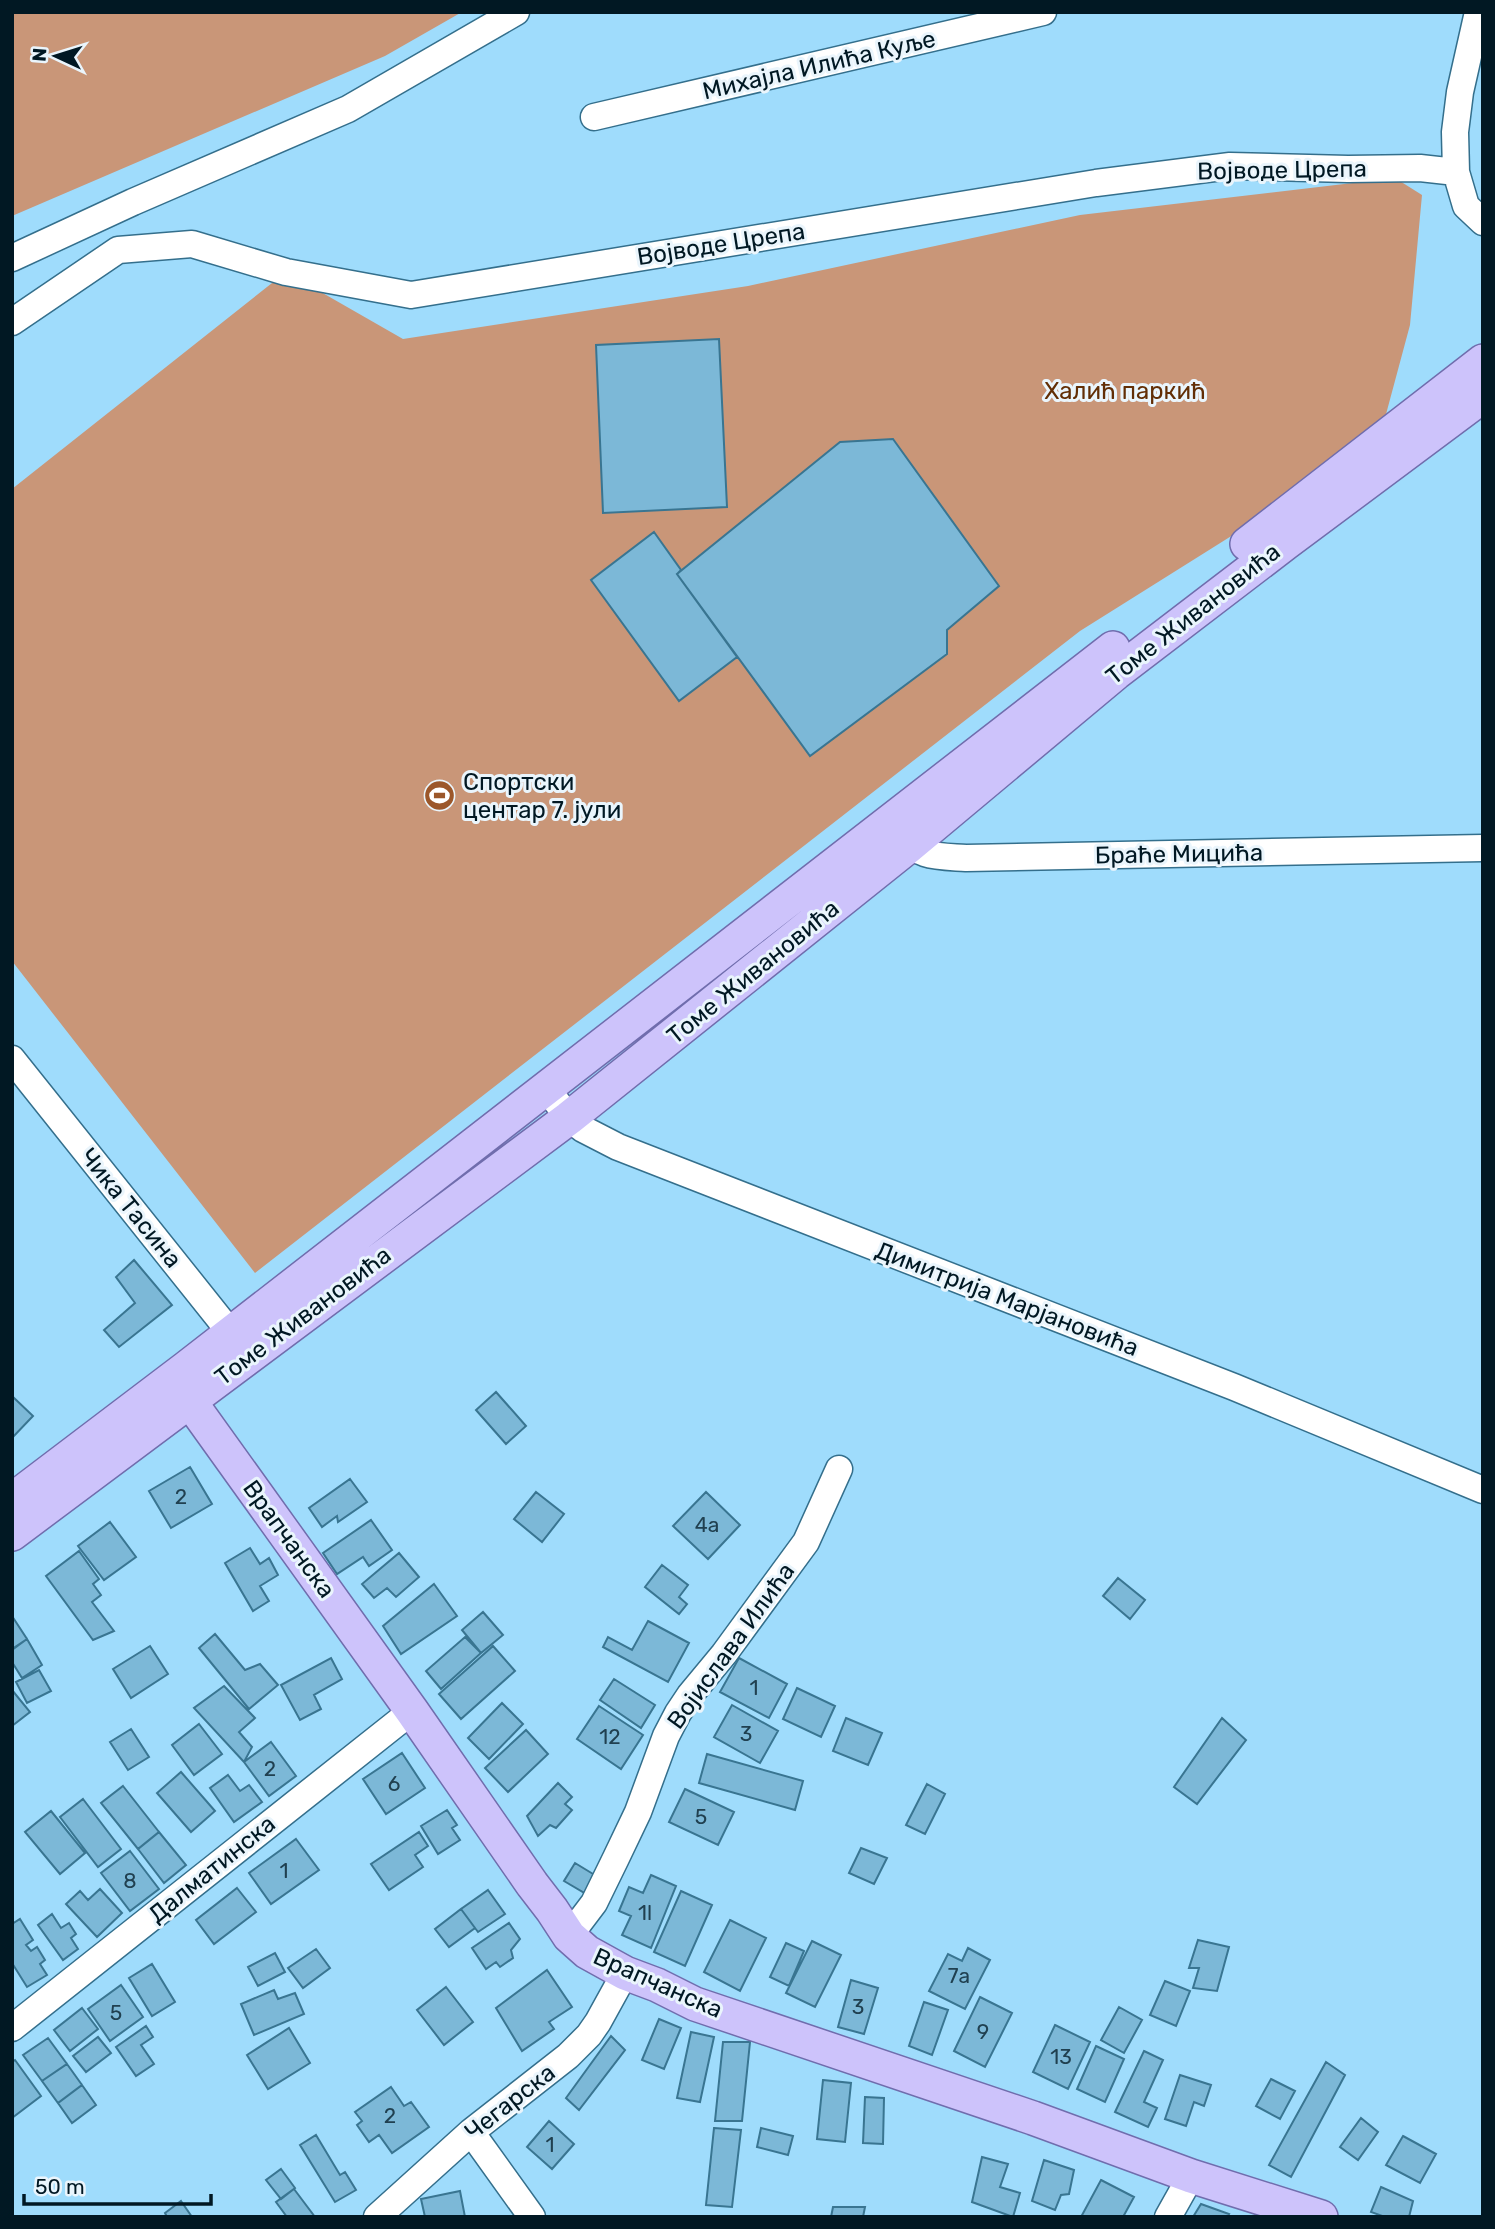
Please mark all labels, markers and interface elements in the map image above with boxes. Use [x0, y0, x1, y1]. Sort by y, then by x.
north arrow [21, 21, 91, 91]
street label: Михајла Илића Куље [700, 25, 938, 105]
text: N [28, 47, 51, 62]
street label: Војводе Црепа [1197, 155, 1367, 185]
street label: Војводе Црепа [635, 217, 807, 271]
park label: Халић паркић [1044, 377, 1206, 405]
street label: Томе Живановића [1100, 537, 1286, 691]
place label: Спортски центар 7. јули [463, 768, 621, 824]
sports icon: Спортски центар 7. јули [423, 779, 457, 813]
street label: Браће Мицића [1095, 839, 1263, 869]
street label: Томе Живановића [661, 894, 845, 1050]
street label: Чика Тасина [74, 1143, 188, 1273]
street label: Димитрија Марјановића [872, 1236, 1142, 1362]
street label: Томе Живановића [210, 1241, 396, 1391]
street label: Врапчанска [237, 1475, 341, 1603]
house number: 2 [175, 1484, 187, 1509]
house number: 4a [695, 1512, 719, 1537]
street label: Војислава Илића [662, 1558, 800, 1734]
house number: 1 [750, 1675, 759, 1700]
house number: 3 [740, 1721, 752, 1746]
house number: 12 [599, 1724, 621, 1749]
house number: 2 [264, 1756, 276, 1781]
house number: 6 [388, 1771, 400, 1796]
house number: 5 [695, 1804, 707, 1829]
street label: Далматинска [143, 1809, 281, 1929]
house number: 1 [280, 1858, 289, 1883]
house number: 8 [123, 1868, 137, 1893]
house number: 1l [638, 1900, 652, 1925]
street label: Врапчанска [589, 1942, 727, 2024]
house number: 7a [948, 1963, 970, 1988]
house number: 3 [852, 1994, 864, 2019]
house number: 5 [110, 2000, 122, 2025]
house number: 9 [977, 2019, 989, 2044]
house number: 13 [1050, 2044, 1072, 2069]
street label: Чегарска [459, 2058, 561, 2146]
house number: 2 [384, 2103, 396, 2128]
house number: 1 [546, 2132, 555, 2157]
scale bar [24, 2162, 212, 2206]
text: 50 m [35, 2174, 85, 2199]

